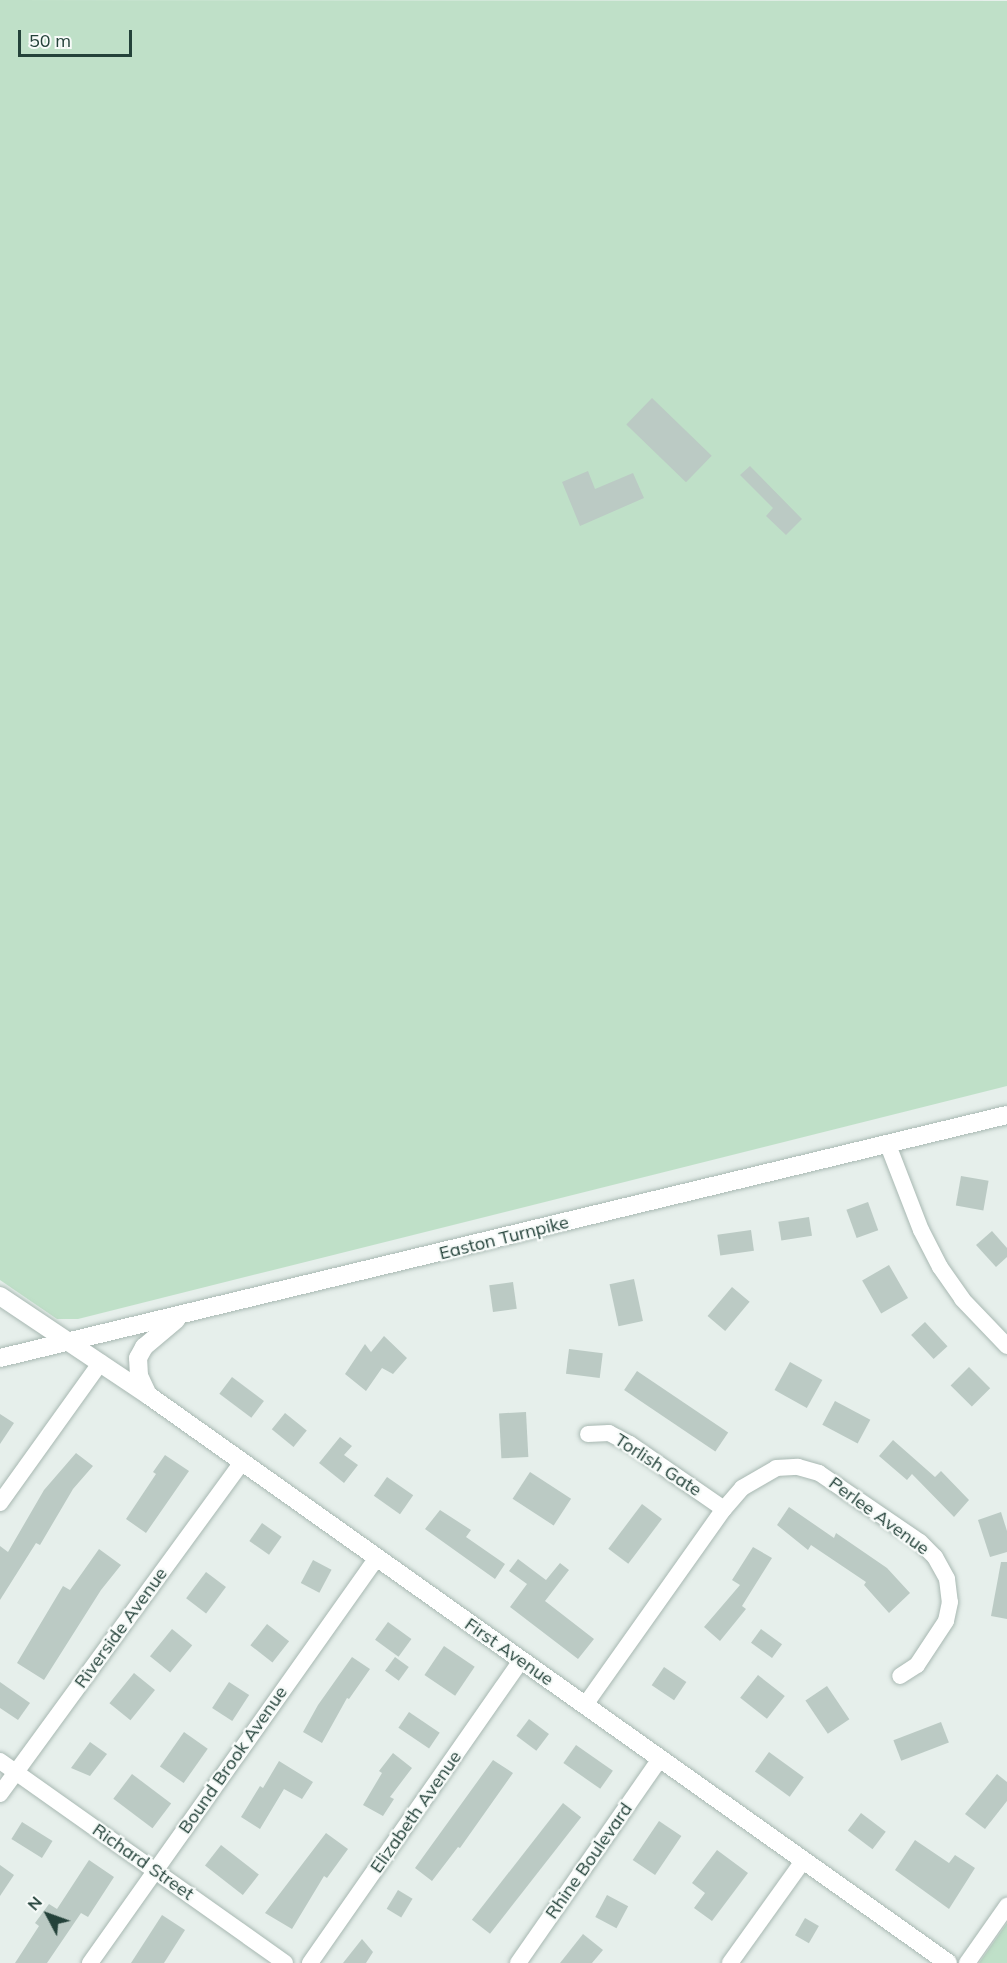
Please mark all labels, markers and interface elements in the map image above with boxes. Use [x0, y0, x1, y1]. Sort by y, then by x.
scale bar [21, 18, 135, 56]
text: 50 m [29, 29, 71, 52]
street label: Easton Turnpike [437, 1211, 571, 1265]
street label: Torlish Gate [611, 1429, 705, 1501]
street label: Perlee Avenue [825, 1472, 933, 1560]
street label: Riverside Avenue [70, 1564, 172, 1692]
street label: First Avenue [460, 1614, 558, 1690]
street label: Bound Brook Avenue [174, 1682, 292, 1838]
street label: Elizabeth Avenue [366, 1747, 466, 1877]
street label: Rhine Boulevard [541, 1799, 637, 1923]
street label: Richard Street [88, 1819, 198, 1905]
north arrow [18, 1885, 78, 1945]
text: N [23, 1892, 46, 1914]

